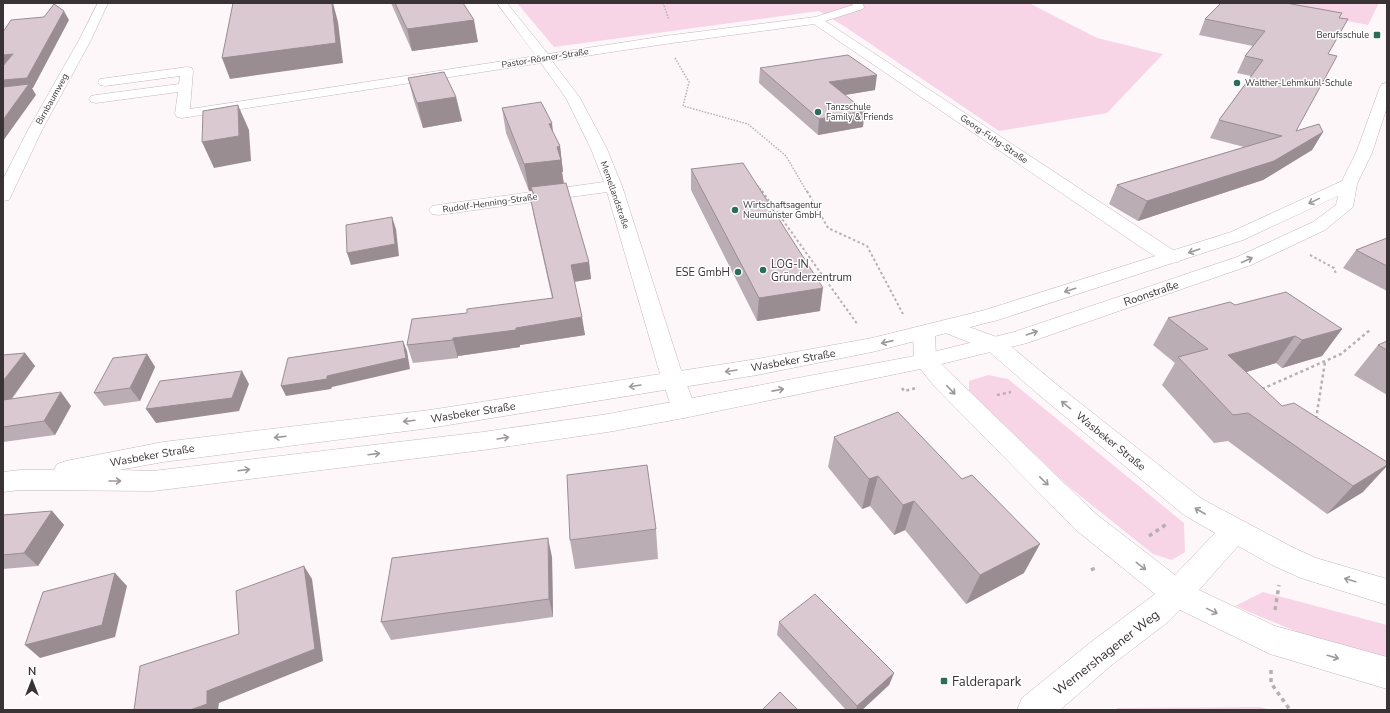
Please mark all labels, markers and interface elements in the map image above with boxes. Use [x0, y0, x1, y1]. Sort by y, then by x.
place label: Berufsschule [1317, 29, 1369, 41]
marker: Berufsschule [1372, 30, 1382, 40]
street label: Pastor-Rösner-Straße [500, 45, 590, 71]
street label: Birnbaumweg [33, 71, 71, 127]
place label: Walther-Lehmkuhl-Schule [1245, 77, 1352, 89]
marker: Walther-Lehmkuhl-Schule [1232, 78, 1242, 88]
place label: Tanzschule Family & Friends [826, 101, 893, 123]
marker: Tanzschule Family & Friends [813, 107, 823, 117]
street label: Georg-Fuhg-Straße [958, 112, 1030, 166]
street label: Memellandstraße [598, 159, 632, 231]
street label: Rudolf-Henning-Straße [442, 190, 538, 216]
one-way arrow [1308, 198, 1320, 205]
place label: Wirtschaftsagentur Neumünster GmbH [743, 199, 822, 221]
marker: Wirtschaftsagentur Neumünster GmbH [730, 205, 740, 215]
one-way arrow [1188, 247, 1200, 255]
one-way arrow [1241, 255, 1253, 263]
place label: LOG-IN Gründerzentrum [771, 257, 852, 285]
place label: ESE GmbH [676, 265, 730, 280]
marker: LOG-IN Gründerzentrum [758, 265, 768, 275]
marker: ESE GmbH [733, 267, 743, 277]
street label: Roonstraße [1122, 277, 1181, 310]
one-way arrow [1064, 287, 1076, 295]
one-way arrow [1025, 329, 1037, 337]
one-way arrow [880, 339, 893, 347]
street label: Wasbeker Straße [750, 346, 837, 375]
one-way arrow [725, 367, 738, 375]
one-way arrow [628, 383, 641, 391]
one-way arrow [946, 385, 956, 395]
one-way arrow [771, 386, 784, 394]
street label: Wasbeker Straße [430, 398, 517, 427]
one-way arrow [1060, 400, 1071, 409]
street label: Wasbeker Straße [1073, 409, 1149, 474]
one-way arrow [403, 417, 416, 425]
one-way arrow [274, 433, 287, 441]
one-way arrow [496, 434, 509, 442]
street label: Wasbeker Straße [109, 441, 196, 470]
one-way arrow [367, 451, 380, 458]
one-way arrow [238, 466, 251, 474]
one-way arrow [1039, 476, 1049, 486]
one-way arrow [108, 477, 121, 485]
one-way arrow [1194, 507, 1206, 515]
one-way arrow [1136, 562, 1147, 571]
one-way arrow [1343, 576, 1356, 583]
street label: Wernershagener Weg [1050, 606, 1163, 700]
one-way arrow [1206, 608, 1218, 615]
one-way arrow [1326, 654, 1339, 661]
north arrow [12, 661, 52, 701]
text: N [28, 664, 36, 679]
place label: Falderapark [952, 673, 1022, 691]
marker: Falderapark [939, 676, 949, 686]

